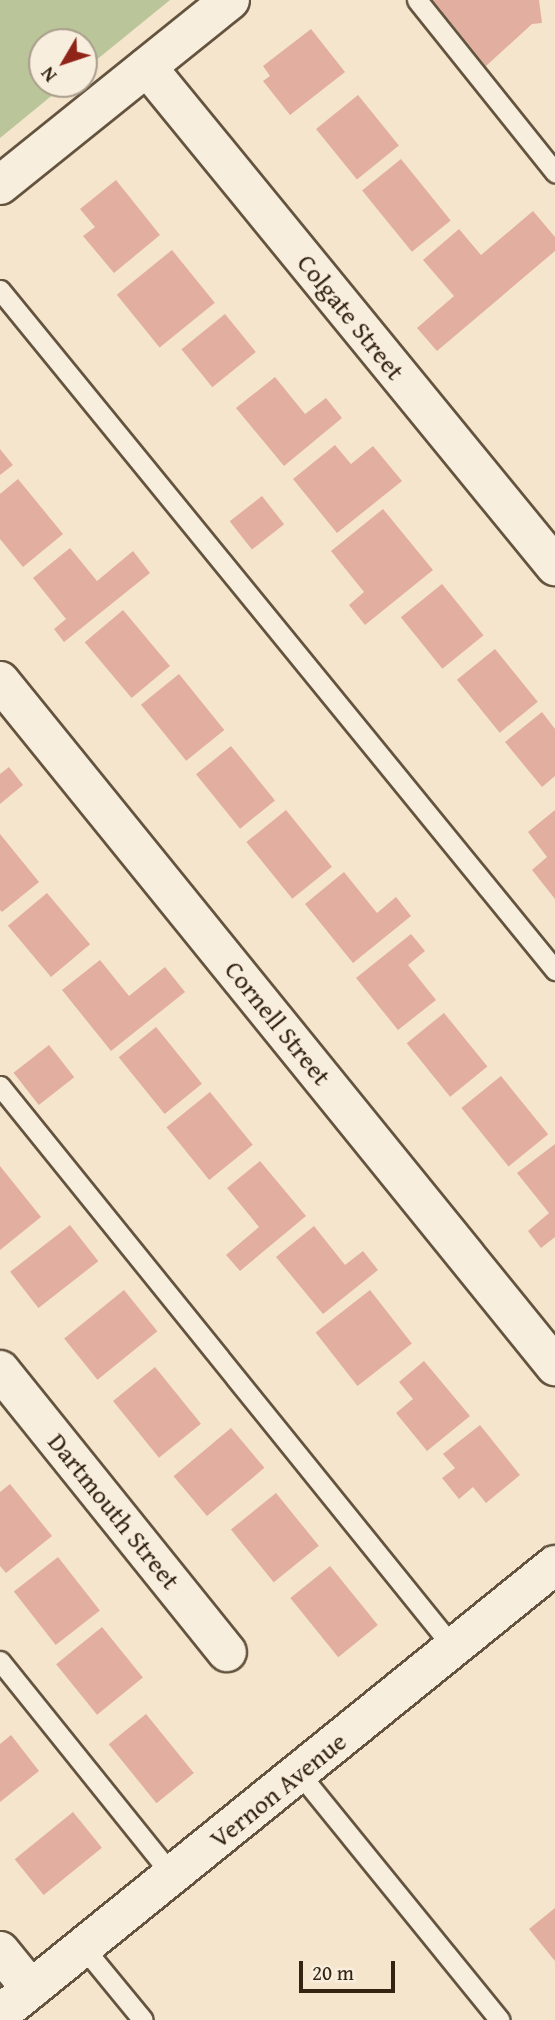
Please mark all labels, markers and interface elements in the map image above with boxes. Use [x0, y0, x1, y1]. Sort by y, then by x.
north arrow [28, 28, 98, 98]
text: N [33, 61, 63, 89]
street label: Colgate Street [291, 248, 411, 386]
street label: Cornell Street [218, 955, 338, 1091]
street label: Dartmouth Street [42, 1427, 186, 1595]
street label: Vernon Avenue [203, 1725, 353, 1855]
scale bar [303, 1946, 399, 1990]
text: 20 m [312, 1957, 354, 1988]

